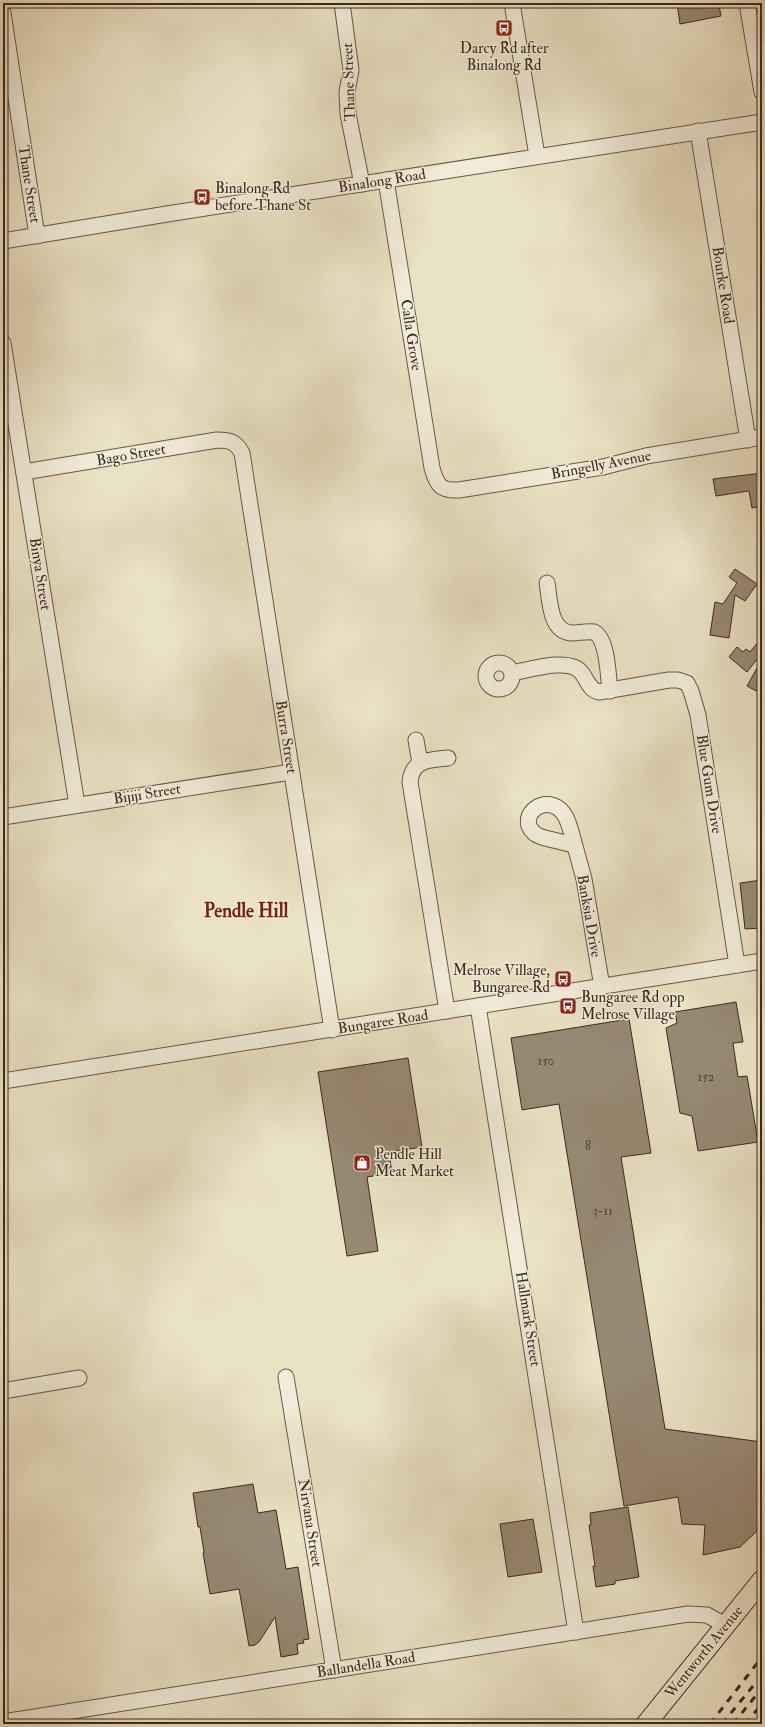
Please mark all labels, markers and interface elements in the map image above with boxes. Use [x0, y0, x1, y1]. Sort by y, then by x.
bus stop icon: Darcy Rd after Binalong Rd [494, 18, 514, 38]
place label: Darcy Rd after Binalong Rd [460, 39, 549, 75]
street label: Thane Street [338, 42, 360, 122]
street label: Thane Street [13, 144, 45, 224]
street label: Binalong Road [337, 165, 428, 197]
place label: Binalong Rd before Thane St [215, 179, 311, 215]
bus stop icon: Binalong Rd before Thane St [192, 187, 212, 207]
street label: Bourke Road [708, 245, 739, 326]
street label: Calla Grove [396, 298, 426, 372]
street label: Bago Street [95, 440, 167, 470]
street label: Bringelly Avenue [549, 446, 653, 484]
street label: Binya Street [25, 536, 55, 612]
street label: Burra Street [271, 699, 301, 775]
street label: Blue Gum Drive [692, 733, 726, 835]
street label: Bijiji Street [112, 779, 182, 809]
street label: Banksia Drive [572, 873, 606, 959]
district label: Pendle Hill [204, 899, 289, 923]
place label: Melrose Village, Bungaree Rd [453, 961, 551, 997]
bus stop icon: Melrose Village, Bungaree Rd [553, 969, 573, 989]
place label: Bungaree Rd opp Melrose Village [581, 988, 685, 1024]
bus stop icon: Bungaree Rd opp Melrose Village [558, 996, 578, 1016]
street label: Bungaree Road [336, 1005, 430, 1039]
house number: 150 [538, 1053, 554, 1069]
house number: 152 [698, 1069, 715, 1085]
house number: 8 [585, 1138, 591, 1154]
place label: Pendle Hill Meat Market [375, 1145, 454, 1181]
shop icon: Pendle Hill Meat Market [352, 1153, 372, 1173]
house number: 3-11 [593, 1203, 613, 1219]
street label: Hallmark Street [511, 1270, 545, 1368]
street label: Nirvana Street [294, 1478, 326, 1568]
street label: Wentworth Avenue [660, 1602, 747, 1703]
street label: Ballandella Road [315, 1648, 417, 1682]

